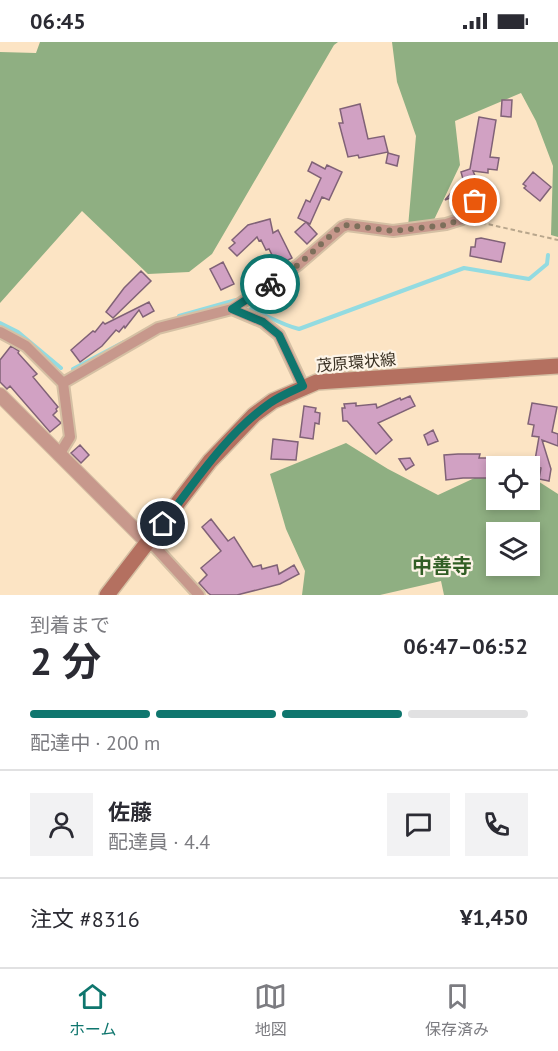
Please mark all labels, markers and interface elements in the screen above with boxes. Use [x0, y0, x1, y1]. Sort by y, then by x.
text: 06:45 [30, 7, 86, 35]
pin [449, 175, 500, 226]
icon: bag [458, 184, 491, 217]
courier [240, 254, 300, 314]
icon: bike [254, 268, 287, 301]
street label: 茂原環状線 [315, 349, 397, 375]
map controls [486, 456, 540, 576]
button: locate [486, 456, 540, 510]
pin [137, 498, 188, 549]
icon: home [146, 507, 179, 540]
button: layers [486, 522, 540, 576]
district label: 中善寺 [412, 553, 472, 579]
text: 到着まで [30, 612, 110, 638]
text: 06:47–06:52 [403, 632, 528, 660]
text: 2 分 [30, 635, 101, 686]
text: 配達中 · 200 m [30, 730, 160, 756]
button: person [30, 793, 93, 856]
button: chat [387, 793, 450, 856]
button: phone [465, 793, 528, 856]
text: 佐藤 [108, 798, 152, 826]
text: 配達員 · 4.4 [108, 829, 210, 855]
text: ¥1,450 [460, 903, 528, 931]
text: 注文 #8316 [30, 905, 140, 933]
tab: ホーム [69, 980, 116, 1040]
tab: 地図 [254, 980, 287, 1040]
tab: 保存済み [425, 980, 489, 1040]

